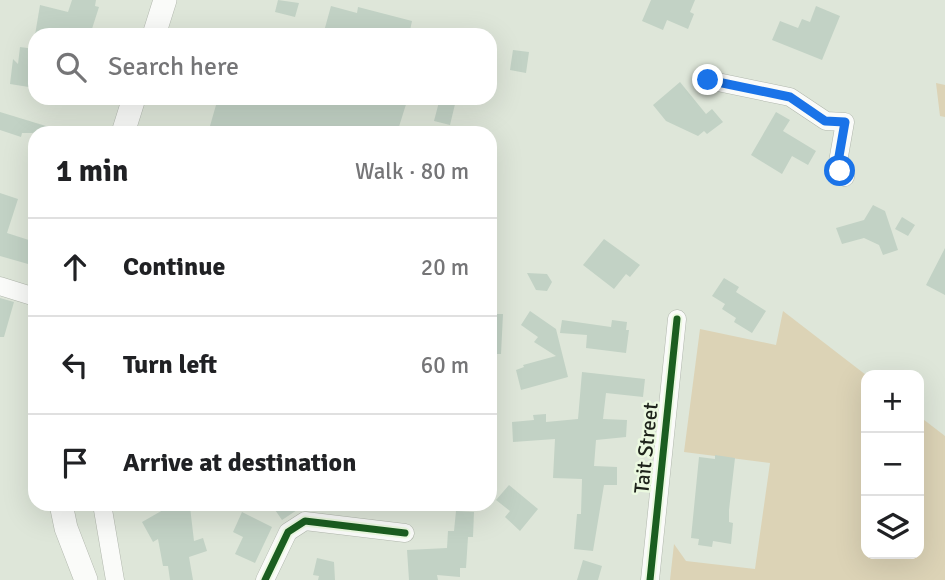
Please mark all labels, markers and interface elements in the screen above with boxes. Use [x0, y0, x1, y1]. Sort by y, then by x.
search box [28, 28, 497, 105]
icon: search [52, 48, 90, 86]
text: Search here [108, 51, 239, 83]
route end [692, 64, 723, 95]
text: 1 min [56, 153, 128, 190]
route start [824, 155, 855, 186]
text: Walk · 80 m [355, 157, 469, 186]
icon: ahead [56, 248, 94, 286]
text: Continue [123, 251, 225, 283]
text: 20 m [421, 253, 469, 282]
icon: left [56, 346, 94, 384]
text: Turn left [123, 349, 217, 381]
text: 60 m [421, 351, 469, 380]
map controls [861, 370, 924, 559]
button: + [861, 370, 924, 433]
street label: Tait Street [628, 401, 664, 495]
button: − [861, 433, 924, 496]
icon: arrive [56, 444, 94, 482]
text: Arrive at destination [123, 447, 356, 479]
button: layers [861, 496, 924, 559]

